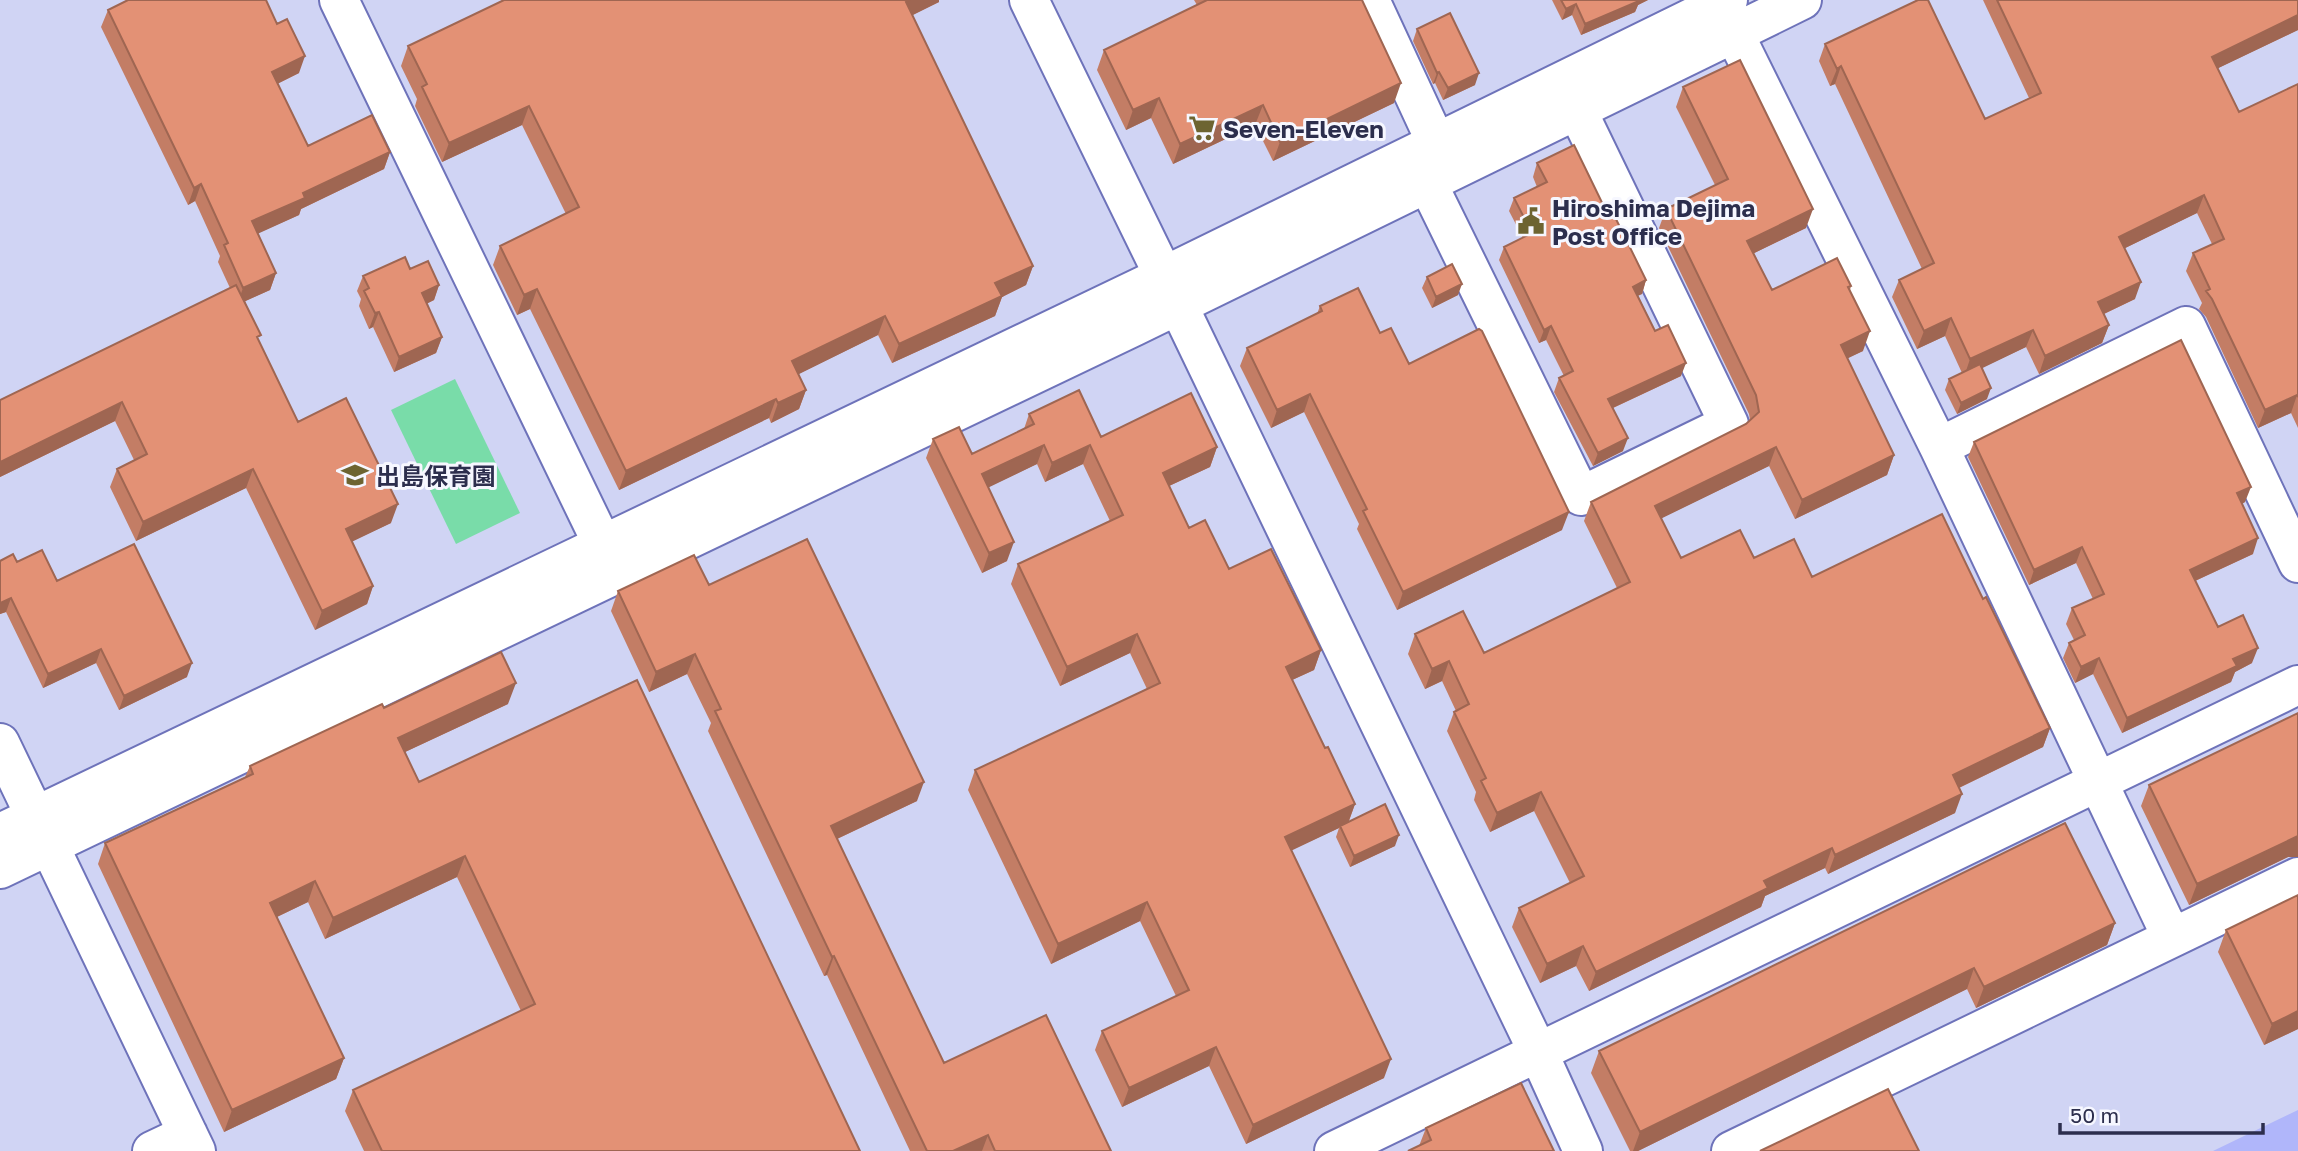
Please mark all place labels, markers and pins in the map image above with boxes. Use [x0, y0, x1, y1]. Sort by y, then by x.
supermarket icon: Seven-Eleven [1187, 113, 1217, 143]
place label: Seven-Eleven [1223, 114, 1384, 143]
place label: Hiroshima Dejima Post Office [1552, 193, 1755, 250]
public building icon: Hiroshima Dejima Post Office [1516, 206, 1546, 236]
school or university icon: 出島保育園 [340, 460, 370, 490]
place label: 出島保育園 [376, 461, 496, 490]

